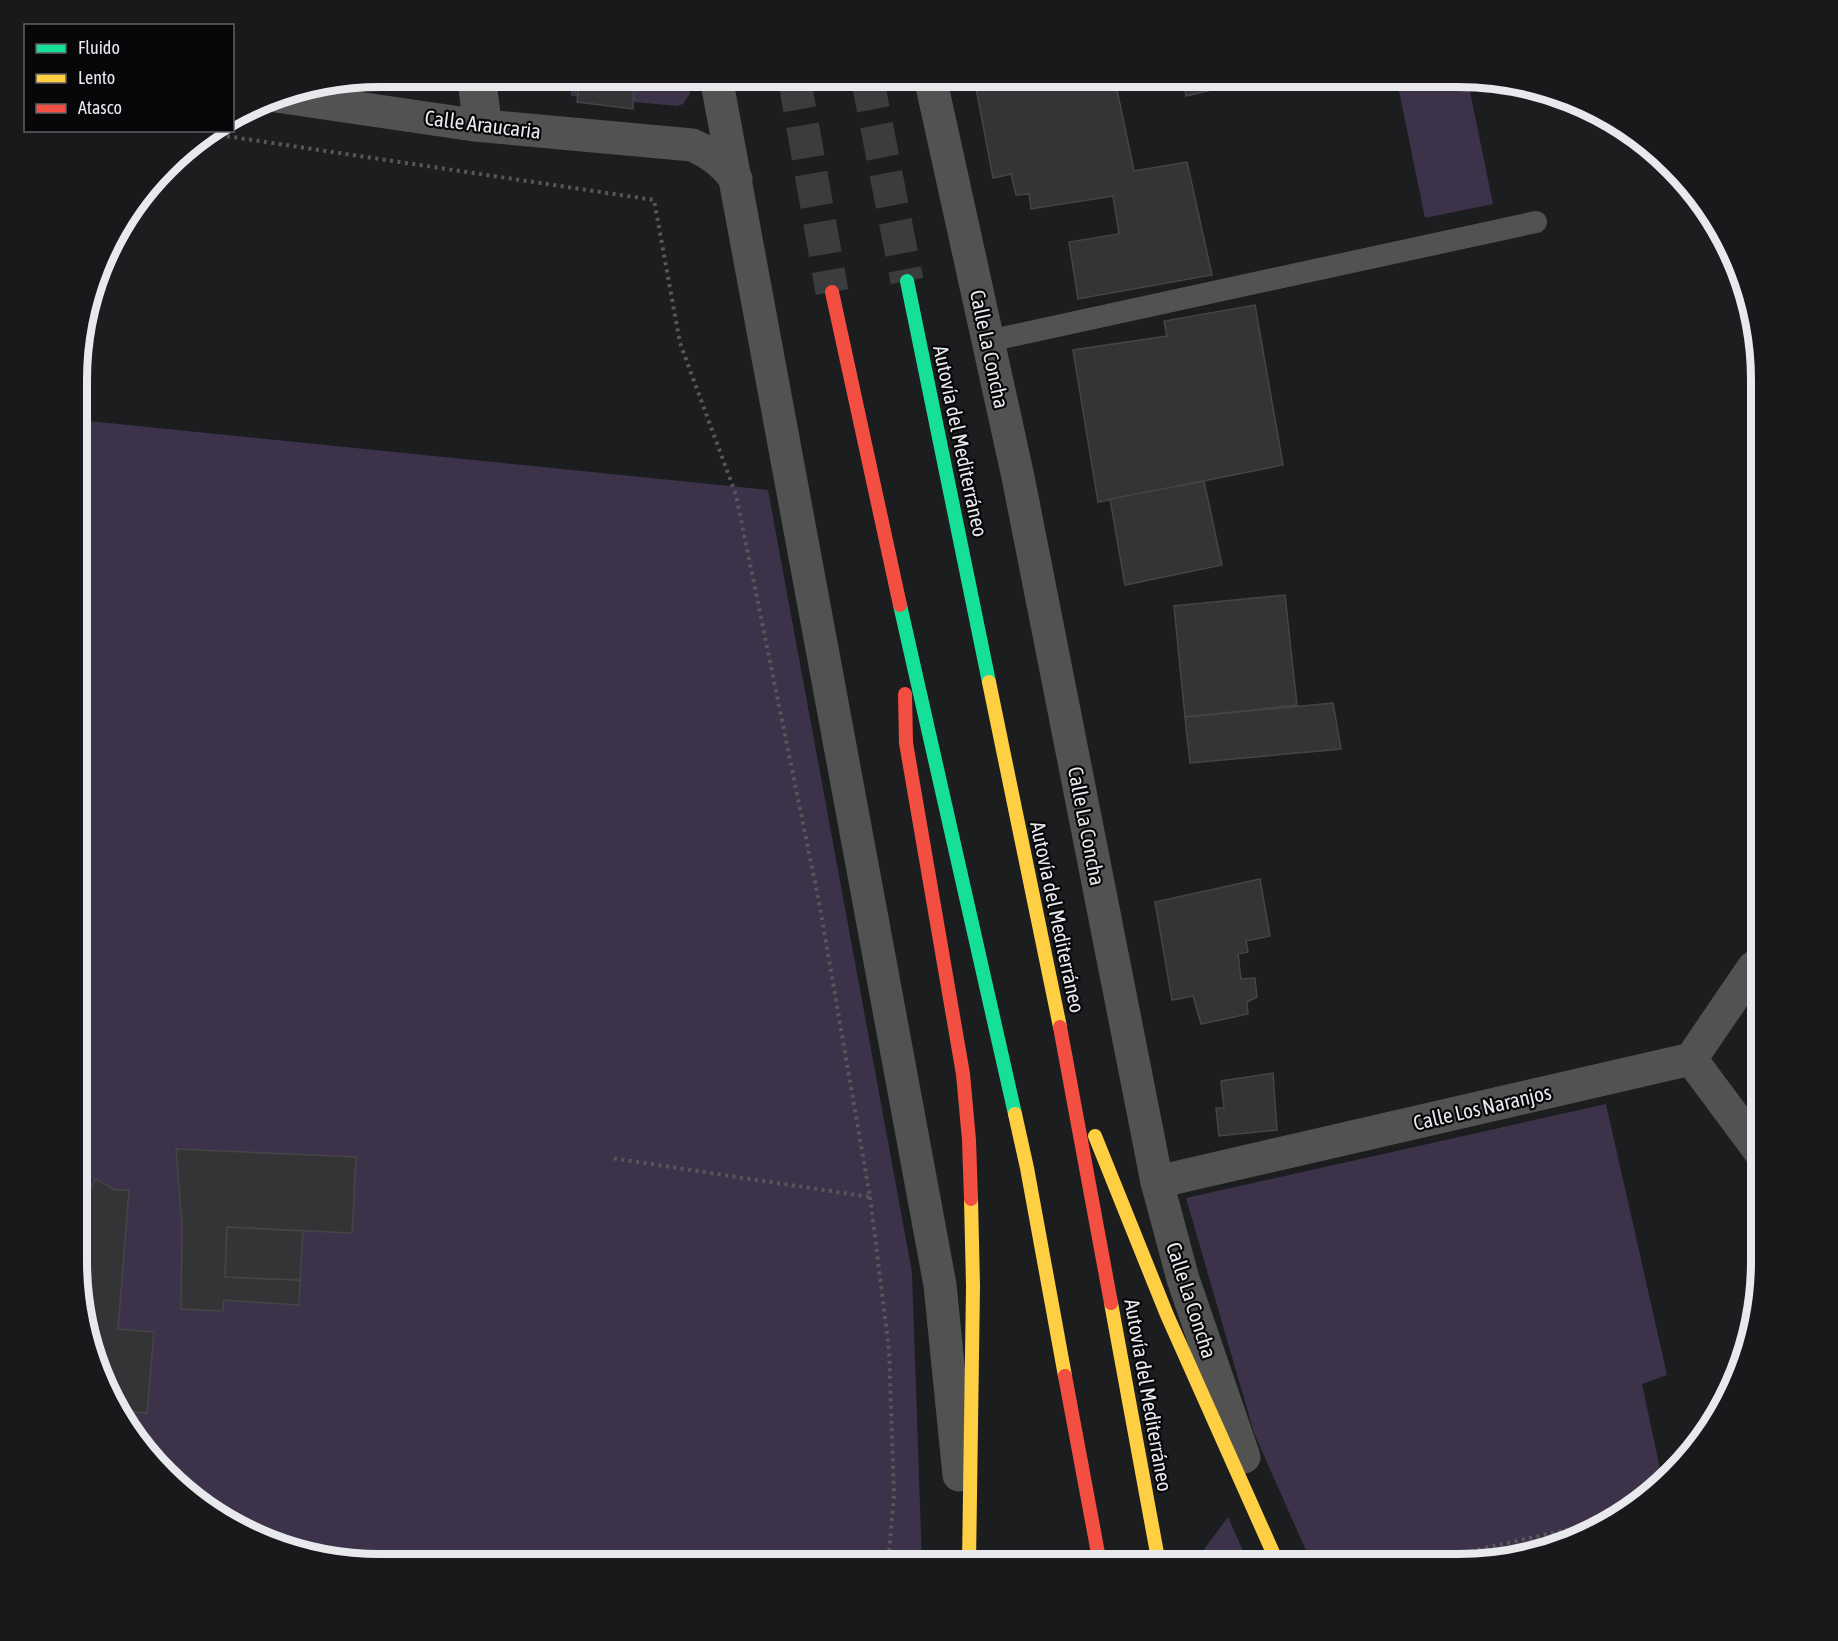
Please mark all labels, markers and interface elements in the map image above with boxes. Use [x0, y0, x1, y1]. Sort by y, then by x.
legend [24, 24, 234, 132]
text: Fluido [78, 37, 120, 58]
text: Lento [78, 67, 115, 88]
text: Atasco [78, 97, 122, 118]
street label: Calle Araucaria [424, 105, 542, 143]
street label: Calle La Concha [966, 288, 1014, 410]
street label: Autovía del Mediterráneo [929, 343, 993, 539]
street label: Calle La Concha [1064, 765, 1110, 887]
street label: Autovía del Mediterráneo [1026, 819, 1090, 1015]
street label: Calle Los Naranjos [1411, 1079, 1553, 1135]
street label: Calle La Concha [1162, 1239, 1222, 1361]
street label: Autovía del Mediterráneo [1120, 1297, 1178, 1493]

